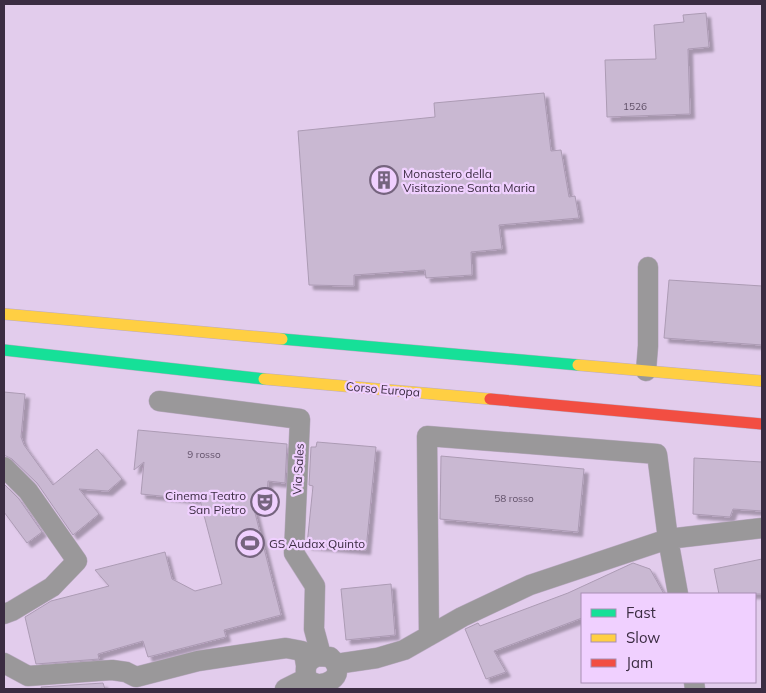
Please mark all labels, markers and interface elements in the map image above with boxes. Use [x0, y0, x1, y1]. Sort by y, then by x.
house number: 1526 [623, 100, 647, 113]
building icon: Monastero della Visitazione Santa Maria [369, 165, 399, 195]
place label: Monastero della Visitazione Santa Maria [403, 166, 535, 195]
street label: Corso Europa [345, 378, 421, 400]
street label: Via Sales [289, 443, 307, 495]
house number: 9 rosso [187, 448, 221, 461]
theatre icon: Cinema Teatro San Pietro [250, 487, 280, 517]
place label: Cinema Teatro San Pietro [165, 488, 246, 517]
house number: 58 rosso [494, 492, 534, 505]
sports icon: GS Audax Quinto [235, 528, 265, 558]
place label: GS Audax Quinto [269, 536, 365, 551]
legend [581, 593, 756, 683]
text: Fast [626, 603, 656, 622]
text: Slow [626, 628, 660, 647]
text: Jam [626, 653, 653, 672]

